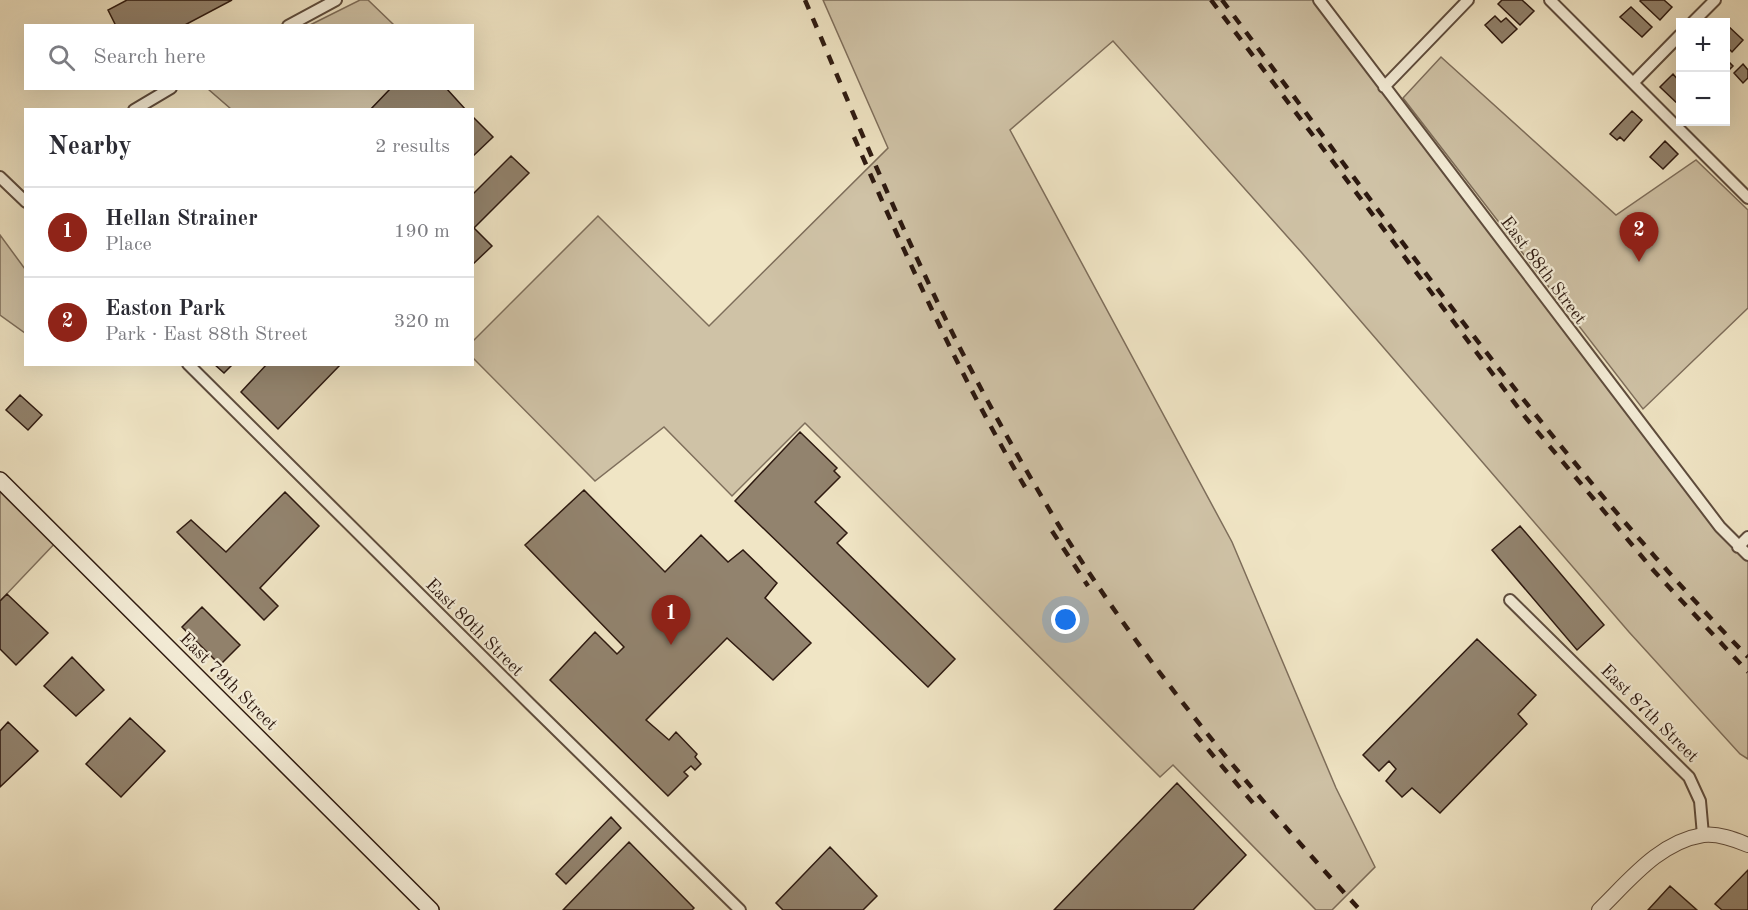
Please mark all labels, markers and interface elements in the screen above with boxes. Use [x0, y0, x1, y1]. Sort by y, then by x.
map controls [1676, 18, 1730, 126]
button: + [1676, 18, 1730, 72]
search box [24, 24, 474, 90]
icon: search [45, 41, 78, 74]
text: Search here [93, 46, 206, 68]
button: − [1676, 72, 1730, 126]
text: Nearby [48, 134, 132, 160]
text: 2 results [375, 137, 450, 157]
text: Hellan Strainer [105, 208, 258, 230]
pin: 2 [1620, 212, 1658, 262]
street label: East 88th Street [1497, 213, 1590, 328]
text: 1 [62, 222, 73, 242]
text: 190 m [394, 222, 450, 242]
text: Place [105, 235, 152, 255]
text: Easton Park [105, 298, 226, 320]
text: 2 [62, 312, 73, 332]
text: 320 m [394, 312, 450, 332]
text: Park · East 88th Street [105, 325, 308, 345]
street label: East 80th Street [422, 575, 527, 680]
pin: 1 [652, 596, 690, 645]
your location [1051, 605, 1080, 634]
street label: East 79th Street [176, 629, 281, 734]
street label: East 87th Street [1597, 661, 1702, 766]

